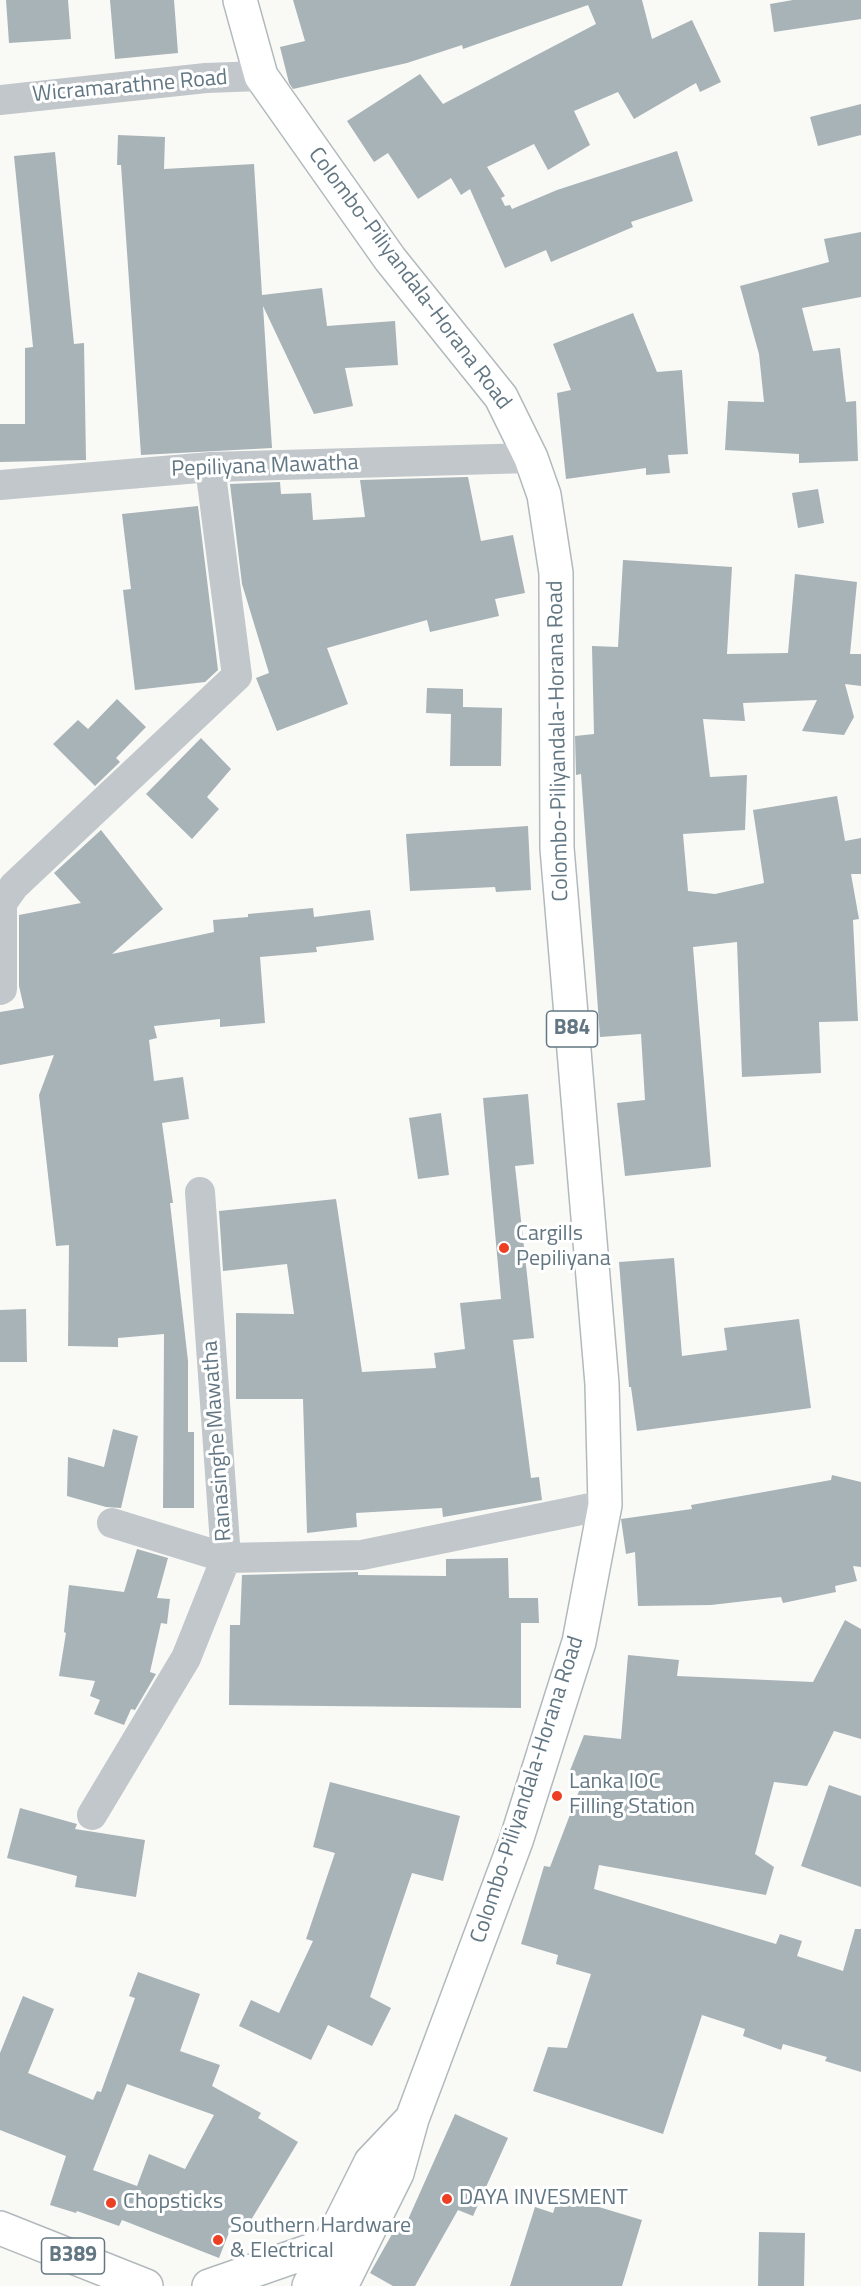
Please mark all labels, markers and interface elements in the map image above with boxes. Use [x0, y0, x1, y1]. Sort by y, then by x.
street label: Wicramarathne Road [31, 65, 229, 109]
street label: Colombo-Piliyandala-Horana Road [302, 143, 516, 415]
street label: Pepiliyana Mawatha [171, 451, 359, 483]
street label: Colombo-Piliyandala-Horana Road [543, 580, 575, 902]
road number: B84 [546, 1011, 598, 1047]
place label: Cargills Pepiliyana [516, 1222, 611, 1274]
marker: Cargills Pepiliyana [497, 1241, 511, 1255]
street label: Ranasinghe Mawatha [198, 1340, 238, 1542]
street label: Colombo-Piliyandala-Horana Road [466, 1633, 590, 1947]
place label: Lanka IOC Filling Station [569, 1770, 695, 1822]
marker: Lanka IOC Filling Station [550, 1789, 564, 1803]
place label: DAYA INVESMENT [459, 2186, 628, 2212]
place label: Chopsticks [123, 2190, 223, 2216]
marker: DAYA INVESMENT [440, 2192, 454, 2206]
marker: Chopsticks [104, 2196, 118, 2210]
place label: Southern Hardware & Electrical [230, 2214, 411, 2266]
marker: Southern Hardware & Electrical [211, 2233, 225, 2247]
road number: B389 [42, 2238, 104, 2274]

